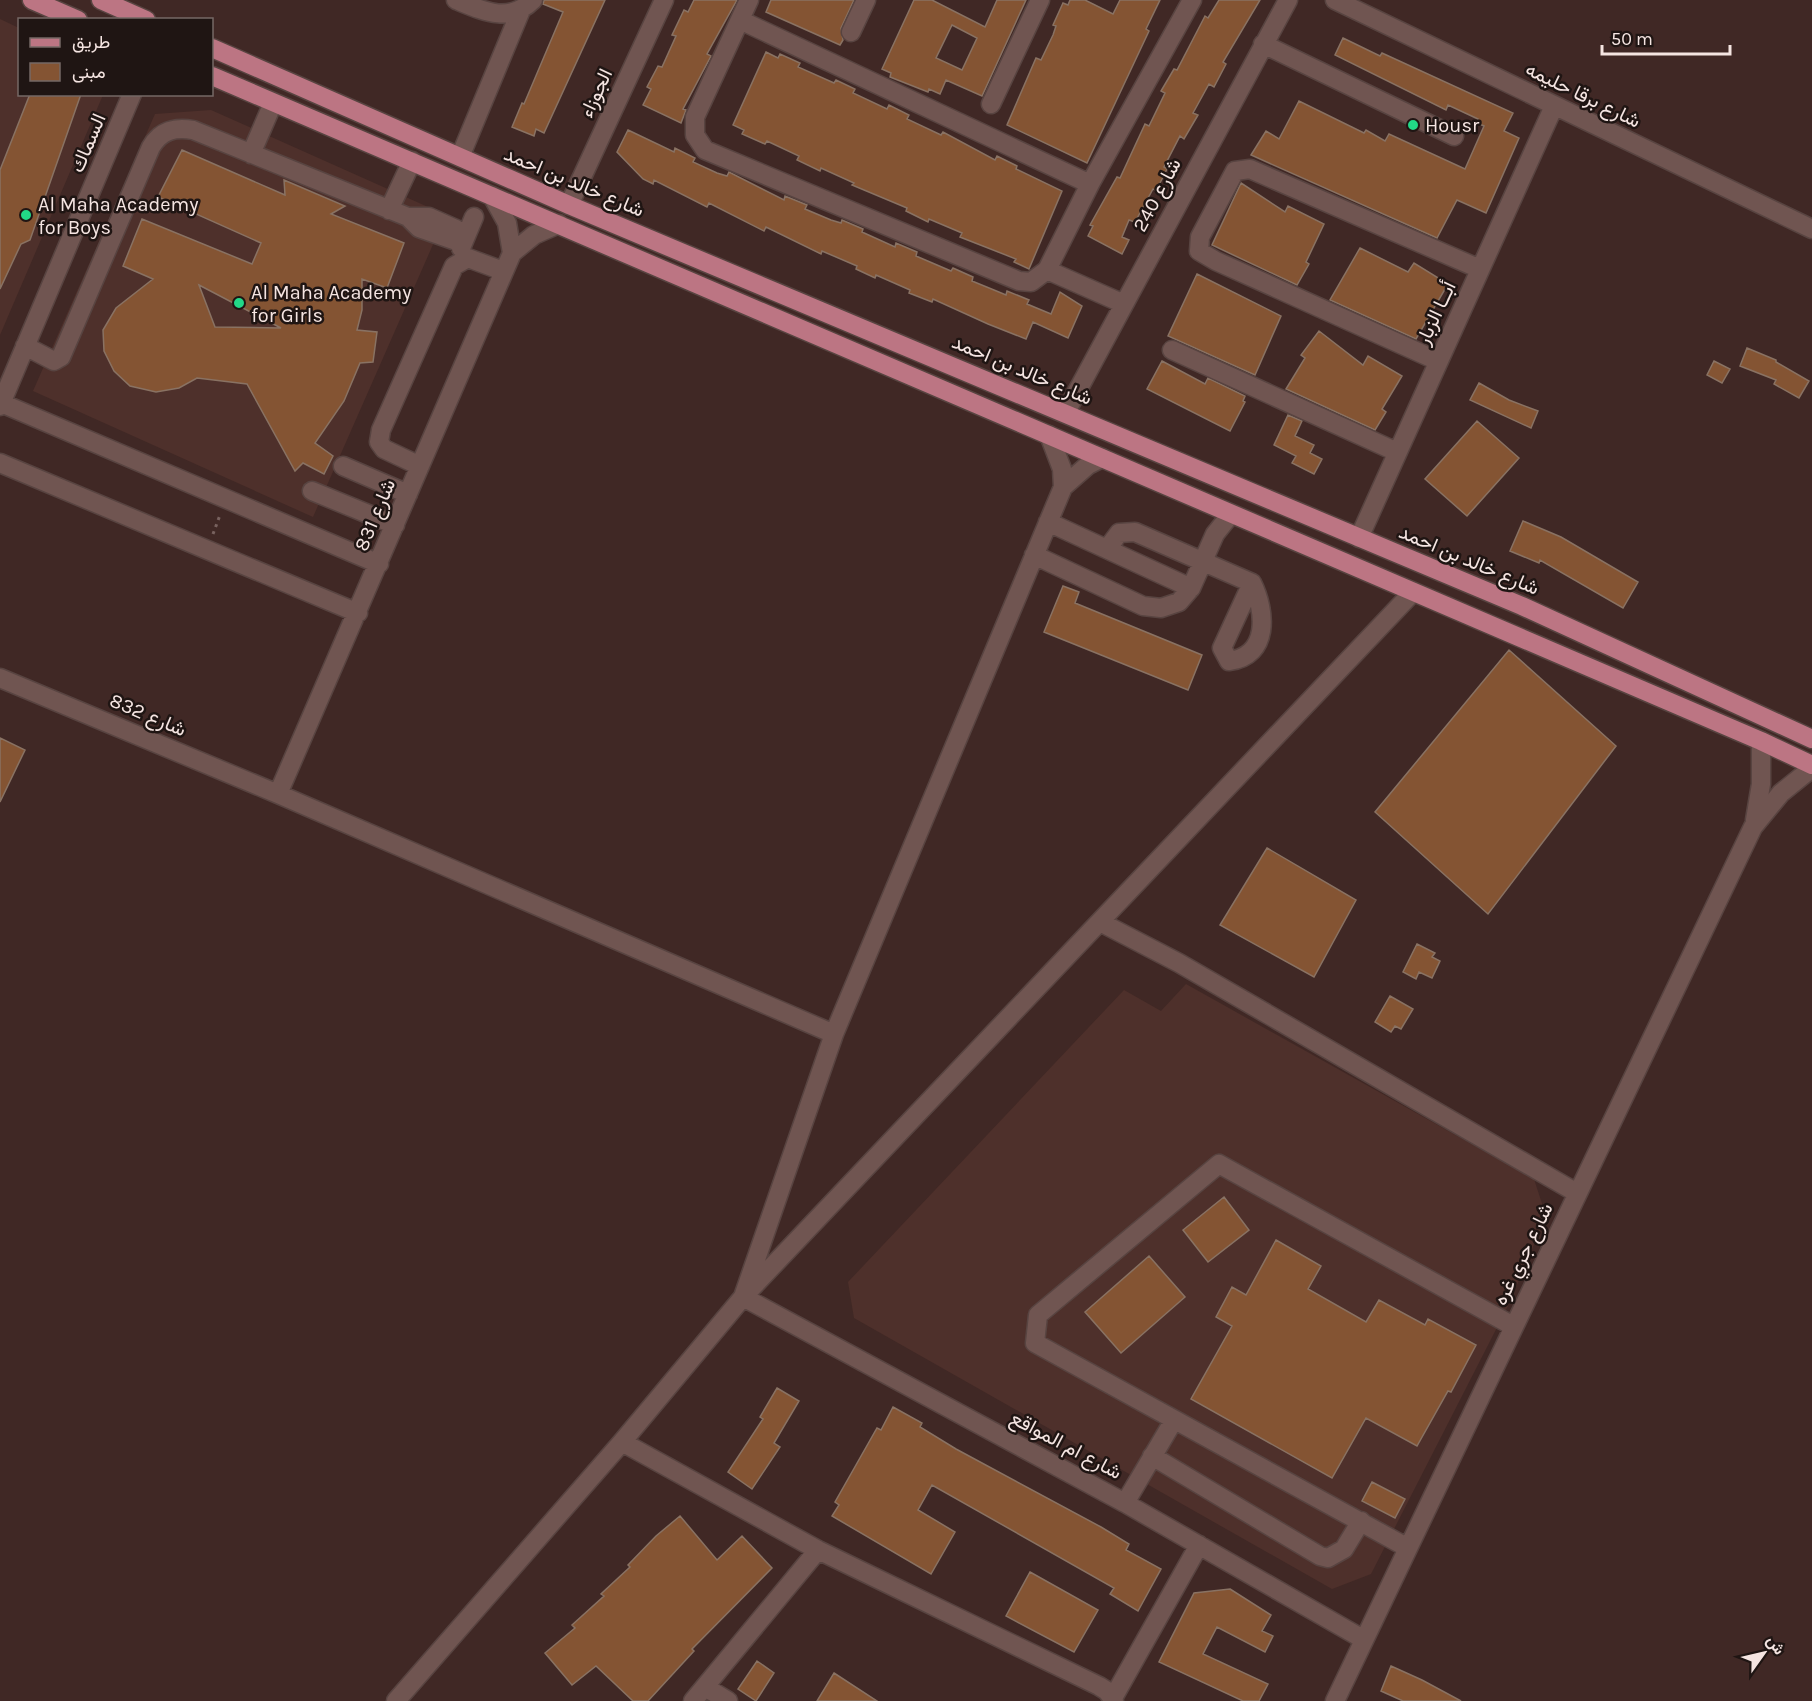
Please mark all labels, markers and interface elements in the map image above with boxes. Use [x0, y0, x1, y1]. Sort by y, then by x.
legend [18, 18, 213, 96]
scale bar [1602, 18, 1730, 56]
text: 50 m [1611, 28, 1653, 50]
text: طريق [72, 31, 110, 53]
street label: شارع برقا حليمه [1521, 57, 1644, 135]
text: مبنى [72, 61, 106, 83]
street label: الجوزاء [575, 65, 618, 121]
street label: السماك [65, 110, 111, 176]
place label: Housr [1425, 114, 1480, 137]
marker: Housr [1406, 118, 1420, 132]
street label: شارع خالد بن احمد [500, 142, 648, 224]
street label: شارع 240 [1128, 154, 1188, 236]
place label: Al Maha Academy for Boys [38, 193, 199, 239]
marker: Al Maha Academy for Boys [19, 208, 33, 222]
street label: أبــا الزبار [1411, 277, 1462, 350]
place label: Al Maha Academy for Girls [251, 281, 412, 327]
marker: Al Maha Academy for Girls [232, 296, 246, 310]
street label: شارع خالد بن احمد [948, 330, 1096, 412]
street label: شارع 831 [350, 476, 402, 555]
street label: شارع خالد بن احمد [1395, 520, 1543, 602]
street label: شارع 832 [106, 689, 190, 743]
street label: شارع جري غره [1488, 1199, 1562, 1311]
street label: شارع ام المواقع [1005, 1406, 1126, 1486]
north arrow [1734, 1623, 1794, 1683]
text: ش [1763, 1632, 1789, 1658]

